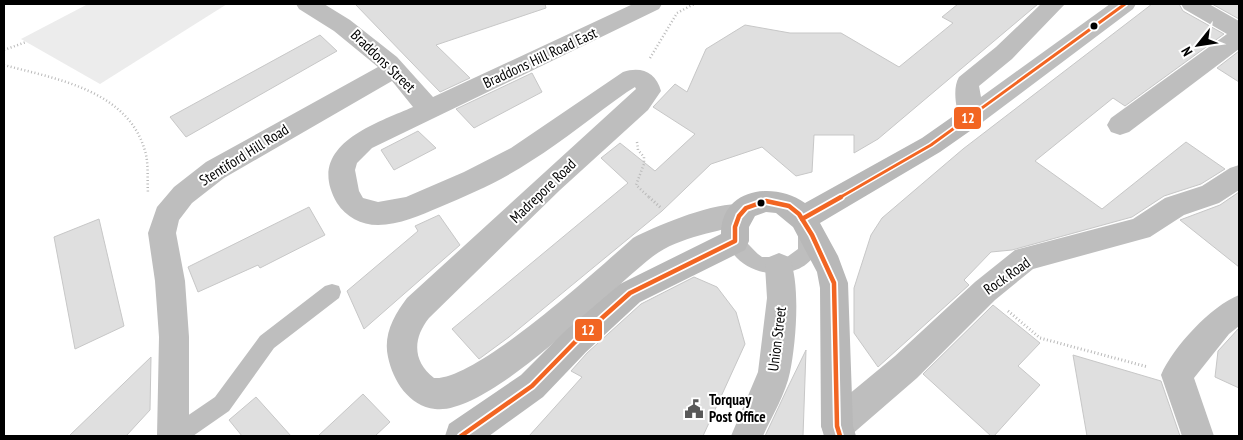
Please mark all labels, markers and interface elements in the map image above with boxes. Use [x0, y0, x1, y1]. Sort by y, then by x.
north arrow [1173, 20, 1223, 70]
unlabelled marker [1089, 21, 1099, 31]
street label: Braddons Hill Road East [480, 23, 600, 92]
street label: Braddons Street [347, 25, 420, 96]
text: N [1177, 44, 1196, 59]
line badge: 12 [953, 106, 982, 130]
text: 12 [961, 109, 975, 127]
street label: Stentiford Hill Road [196, 120, 292, 190]
street label: Madrepore Road [506, 154, 580, 227]
unlabelled marker [756, 198, 766, 208]
street label: Rock Road [980, 253, 1034, 298]
street label: Union Street [763, 306, 790, 372]
line badge: 12 [574, 318, 603, 342]
text: 12 [581, 321, 595, 339]
place label: Torquay Post Office [709, 390, 766, 426]
public building icon: Torquay Post Office [683, 398, 705, 420]

